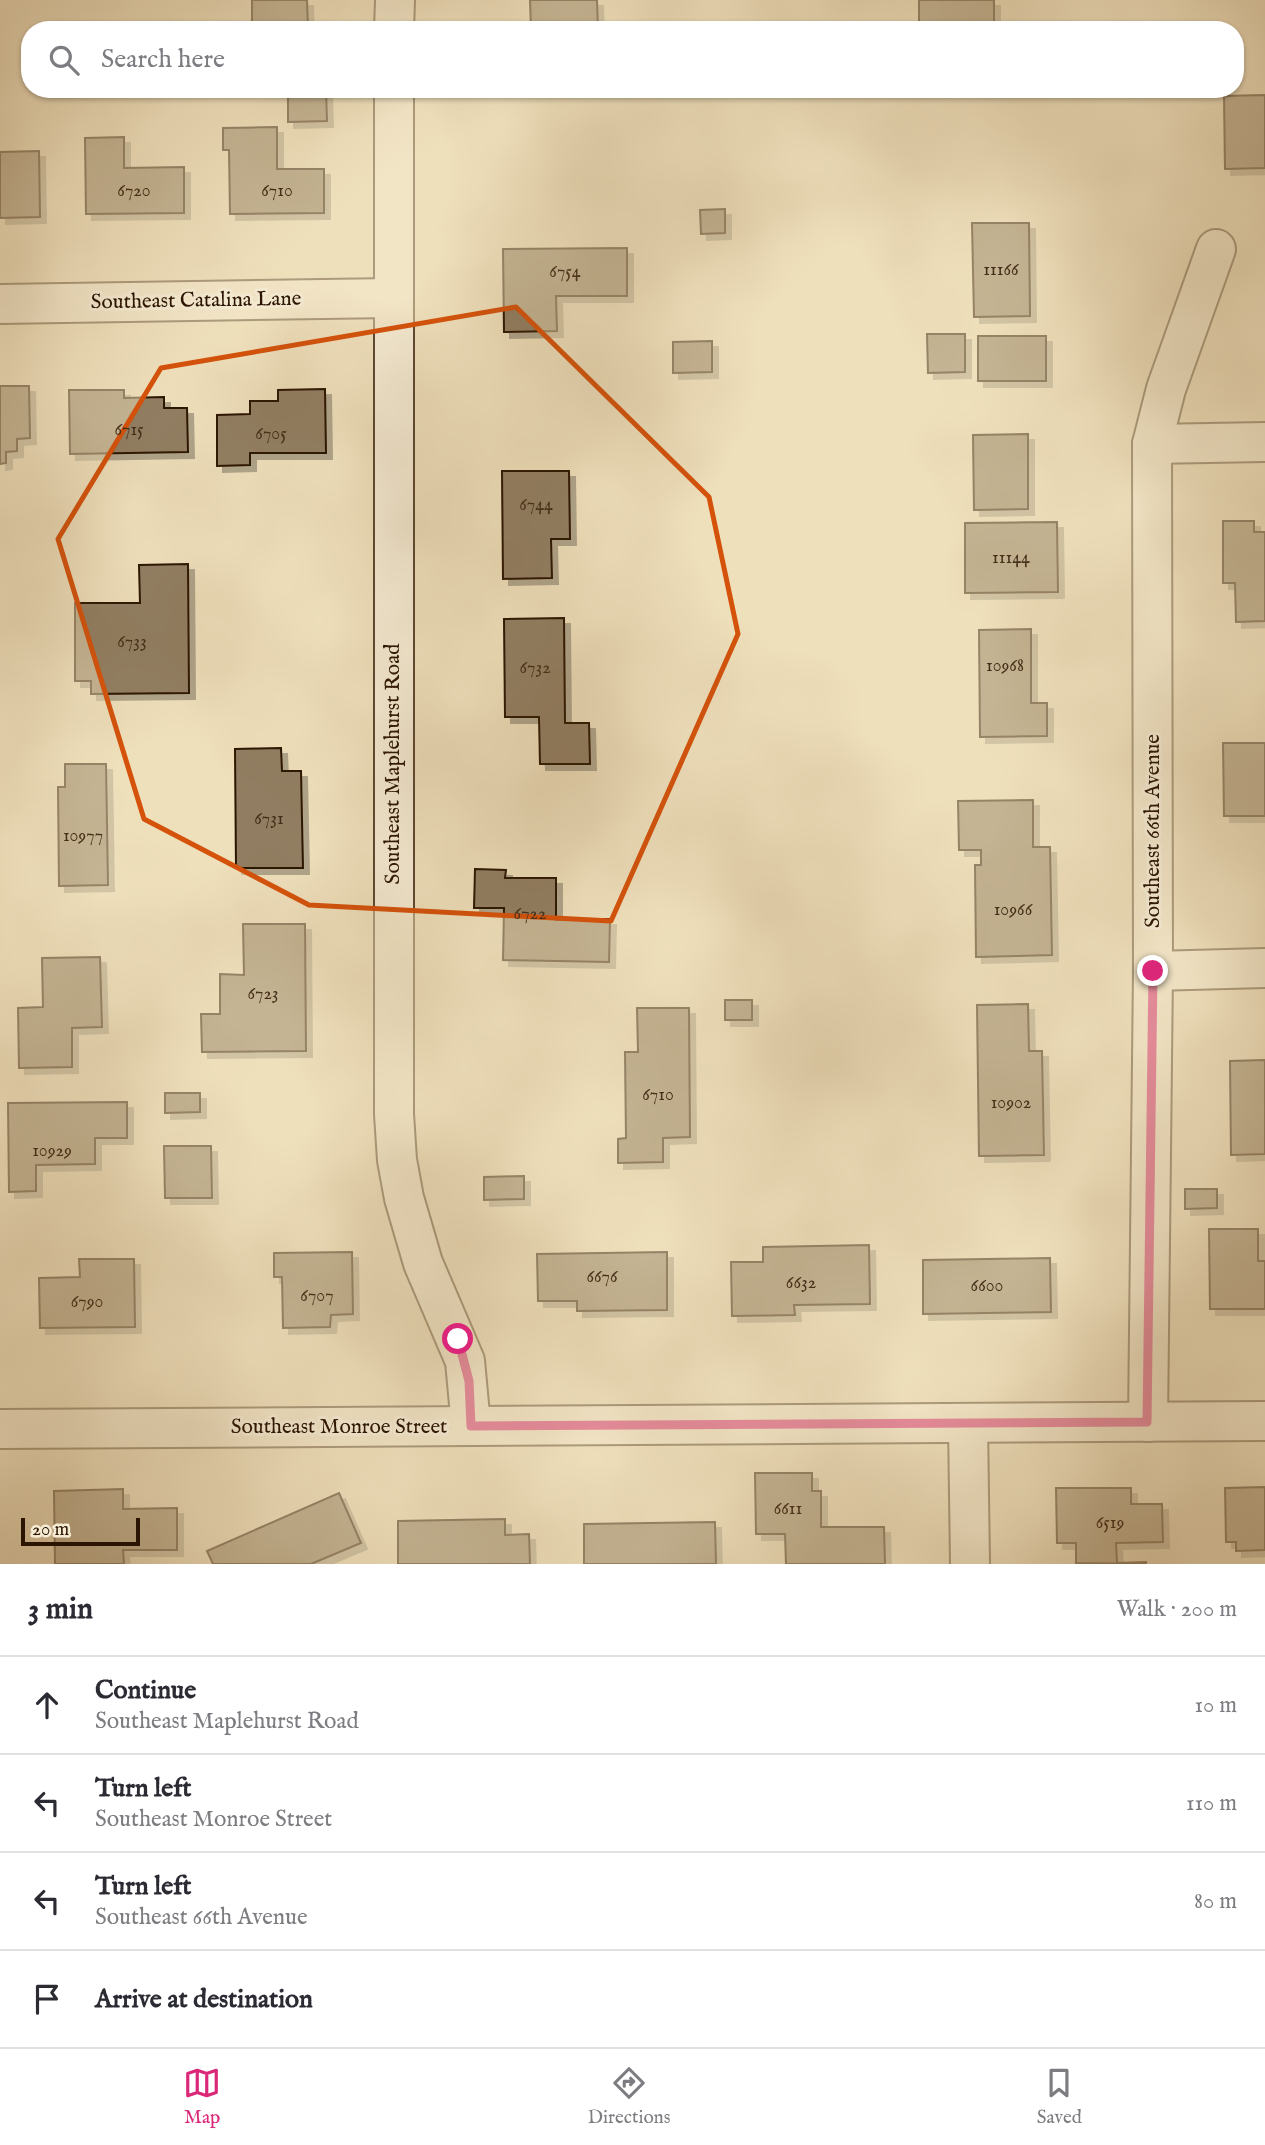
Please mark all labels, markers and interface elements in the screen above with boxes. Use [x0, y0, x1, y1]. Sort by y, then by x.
search box [21, 21, 1244, 98]
icon: search [45, 41, 83, 79]
text: Search here [101, 43, 225, 76]
house number: 6720 [117, 180, 151, 203]
house number: 6710 [261, 180, 293, 203]
house number: 11166 [983, 259, 1019, 282]
house number: 6754 [549, 261, 581, 284]
street label: Southeast Catalina Lane [91, 286, 302, 316]
house number: 6715 [114, 419, 144, 442]
house number: 6705 [255, 423, 287, 446]
house number: 6744 [519, 494, 553, 517]
house number: 11144 [992, 547, 1030, 570]
house number: 6733 [117, 631, 147, 654]
street label: Southeast Maplehurst Road [380, 643, 407, 884]
house number: 10968 [986, 655, 1024, 678]
house number: 6732 [519, 657, 551, 680]
street label: Southeast 66th Avenue [1140, 734, 1167, 928]
house number: 6731 [254, 808, 284, 831]
house number: 10977 [63, 825, 103, 848]
house number: 10966 [994, 899, 1033, 922]
house number: 6722 [514, 903, 546, 926]
route end [1137, 955, 1168, 986]
house number: 6723 [247, 983, 279, 1006]
house number: 6710 [642, 1084, 674, 1107]
house number: 10902 [991, 1092, 1031, 1115]
house number: 10929 [32, 1140, 72, 1163]
house number: 6676 [586, 1266, 618, 1289]
house number: 6632 [786, 1272, 816, 1295]
house number: 6600 [971, 1275, 1003, 1298]
house number: 6707 [300, 1285, 334, 1308]
house number: 6790 [71, 1291, 103, 1314]
route start [442, 1323, 473, 1354]
street label: Southeast Monroe Street [231, 1414, 447, 1441]
house number: 6611 [774, 1498, 802, 1521]
house number: 6519 [1096, 1512, 1124, 1535]
scale bar [21, 1515, 140, 1547]
text: 20 m [32, 1518, 69, 1542]
text: 3 min [28, 1591, 93, 1629]
text: Walk · 200 m [1117, 1595, 1237, 1624]
text: Continue [95, 1674, 196, 1707]
icon: ahead [28, 1686, 66, 1724]
text: 10 m [1194, 1691, 1237, 1720]
text: Southeast Maplehurst Road [95, 1707, 359, 1736]
text: Turn left [95, 1772, 192, 1805]
icon: left [28, 1784, 66, 1822]
text: 110 m [1186, 1789, 1237, 1818]
text: Southeast Monroe Street [95, 1805, 332, 1834]
text: Turn left [95, 1870, 192, 1903]
icon: left [28, 1882, 66, 1920]
text: 80 m [1194, 1887, 1237, 1916]
text: Southeast 66th Avenue [95, 1903, 307, 1932]
icon: arrive [28, 1980, 66, 2018]
text: Arrive at destination [95, 1983, 313, 2016]
tab: Map [183, 2064, 221, 2130]
tab: Directions [588, 2064, 670, 2130]
tab: Saved [1037, 2064, 1082, 2130]

